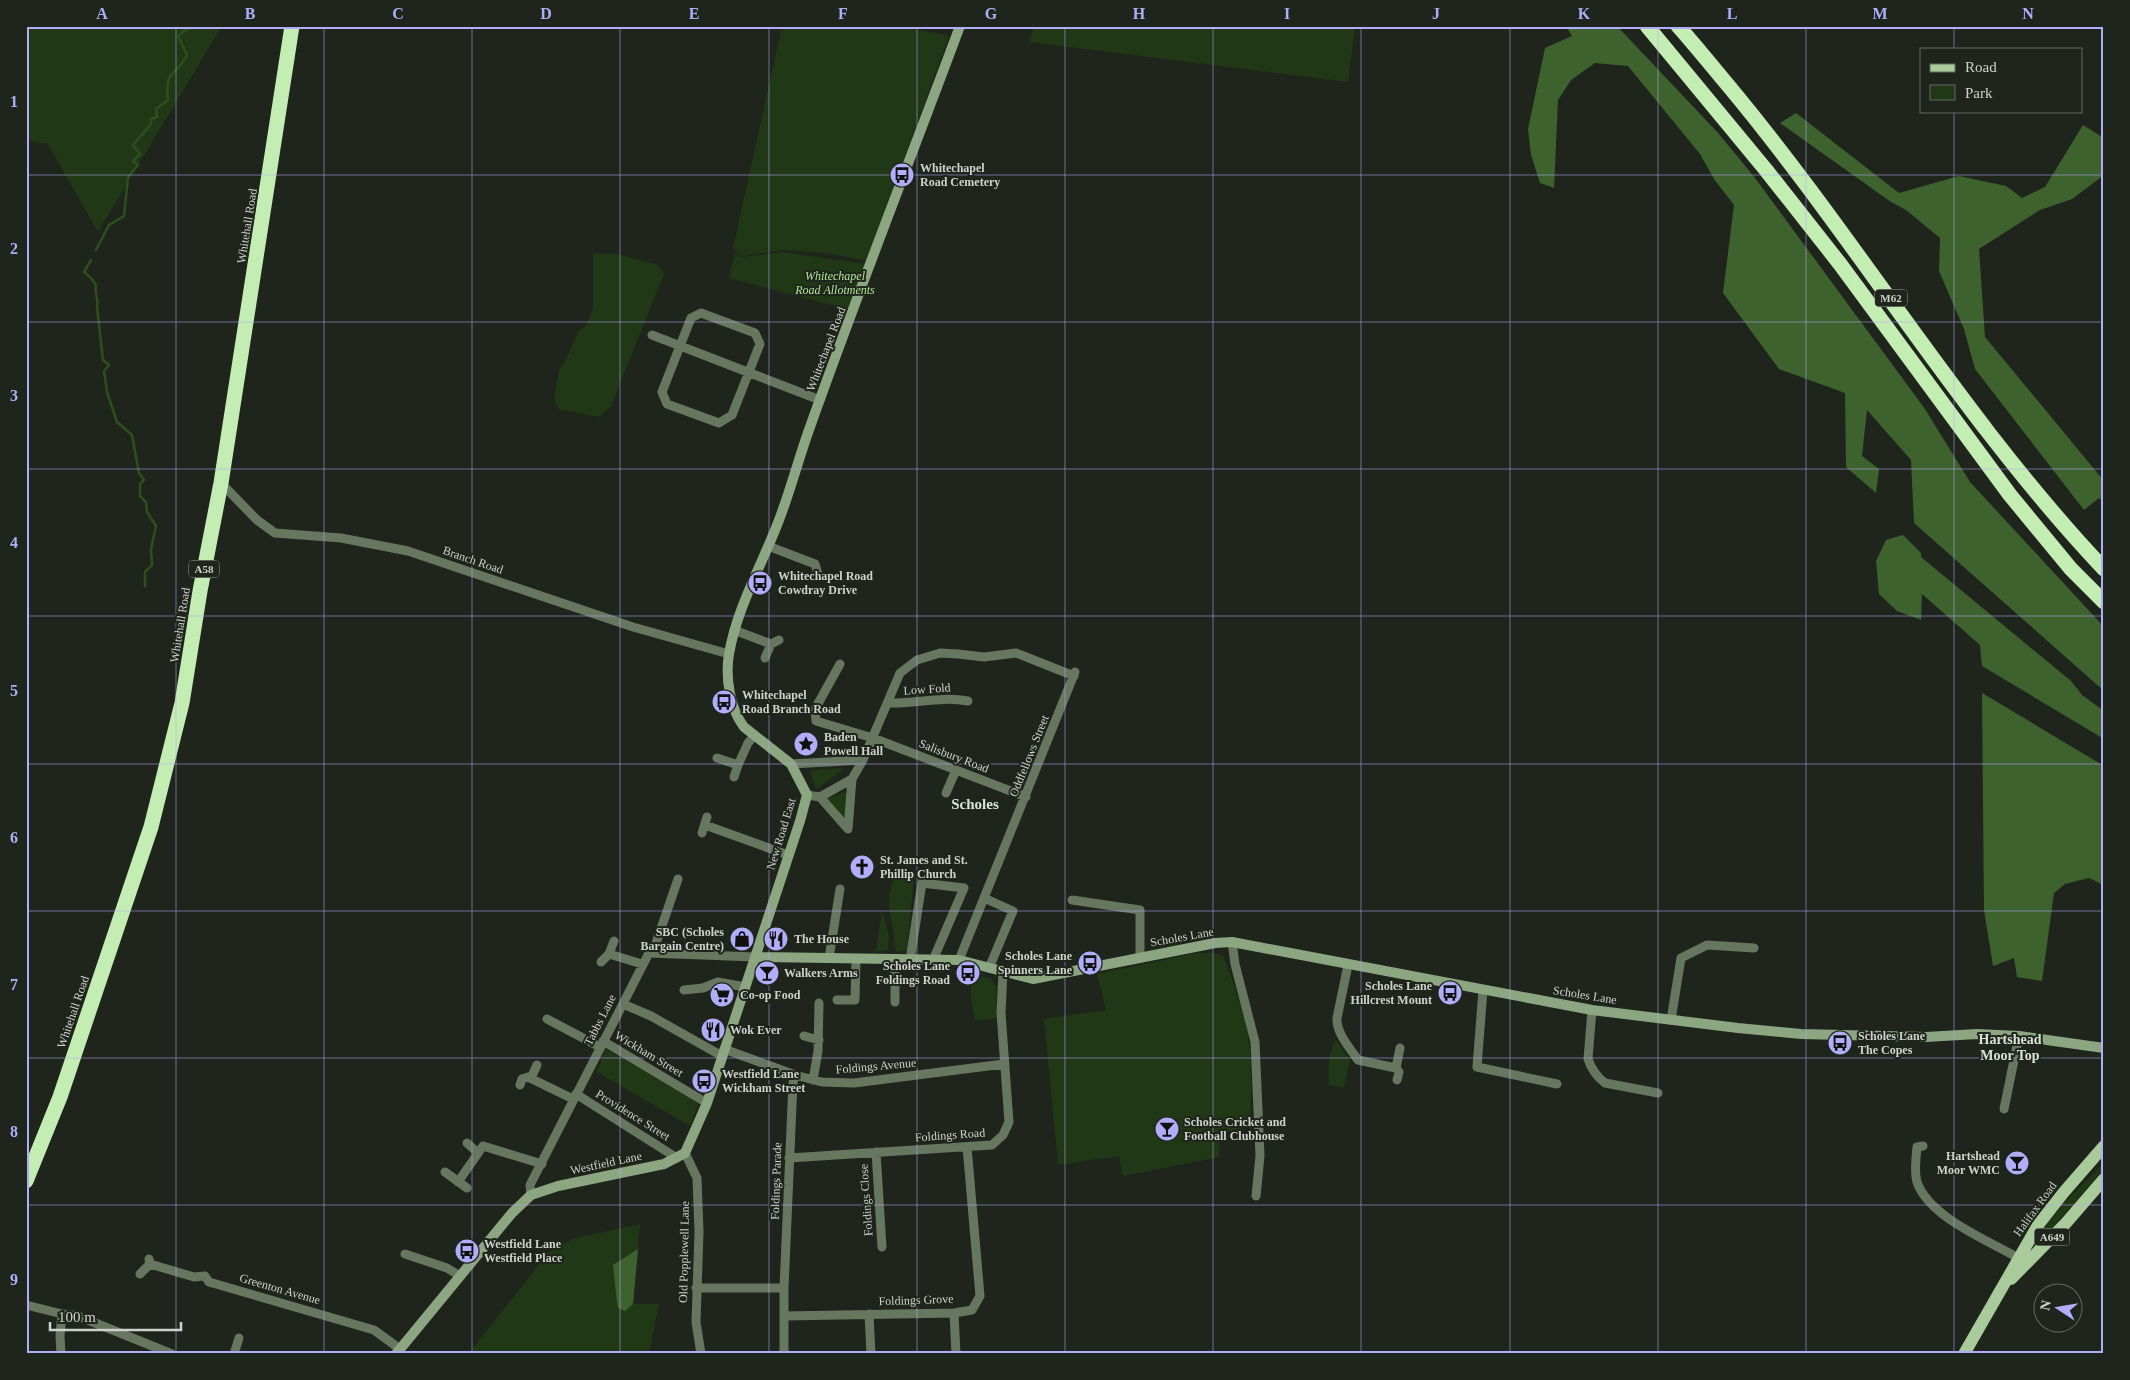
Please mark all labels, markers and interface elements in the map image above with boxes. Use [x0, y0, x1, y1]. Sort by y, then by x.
text: A [96, 5, 108, 22]
text: B [245, 5, 256, 22]
text: C [392, 5, 404, 22]
text: D [540, 5, 552, 22]
text: E [689, 5, 699, 22]
text: F [838, 5, 848, 22]
text: G [985, 5, 998, 22]
text: H [1133, 5, 1146, 22]
text: I [1284, 5, 1290, 22]
text: J [1432, 5, 1440, 22]
text: K [1578, 5, 1591, 22]
text: L [1727, 5, 1737, 22]
text: M [1872, 5, 1888, 22]
text: N [2022, 5, 2034, 22]
legend [1920, 48, 2082, 112]
text: Road [1965, 59, 1997, 75]
text: Park [1965, 85, 1993, 101]
text: 1 [10, 93, 18, 110]
place label: Whitechapel Road Cemetery [920, 161, 1000, 189]
bus stop icon: Whitechapel Road Cemetery [889, 162, 915, 188]
street label: Whitehall Road [234, 188, 260, 264]
text: 2 [10, 240, 18, 257]
park label: Whitechapel Road Allotments [794, 269, 875, 297]
road number: M62 [1875, 290, 1907, 306]
street label: Whitechapel Road [804, 305, 848, 393]
text: 3 [10, 387, 18, 404]
text: 4 [10, 534, 18, 551]
street label: Branch Road [441, 543, 505, 577]
road number: A58 [189, 560, 219, 578]
place label: Whitechapel Road Cowdray Drive [778, 569, 873, 597]
bus stop icon: Whitechapel Road Cowdray Drive [747, 570, 773, 596]
street label: Whitehall Road [167, 587, 193, 663]
street label: Low Fold [903, 680, 951, 698]
text: 5 [10, 682, 18, 699]
place label: Whitechapel Road Branch Road [742, 688, 841, 716]
bus stop icon: Whitechapel Road Branch Road [711, 689, 737, 715]
street label: Oddfellows Street [1006, 712, 1052, 799]
place label: Baden Powell Hall [824, 730, 884, 758]
place icon: Baden Powell Hall [793, 731, 819, 757]
street label: Salisbury Road [917, 736, 991, 776]
street label: New Road East [763, 796, 799, 872]
district label: Scholes [951, 796, 999, 812]
text: 6 [10, 829, 18, 846]
place label: St. James and St. Phillip Church [880, 853, 968, 881]
church icon: St. James and St. Phillip Church [849, 854, 875, 880]
place label: SBC (Scholes Bargain Centre) [641, 925, 724, 953]
street label: Scholes Lane [1149, 925, 1215, 949]
shop icon: SBC (Scholes Bargain Centre) [729, 926, 755, 952]
restaurant icon: The House [763, 926, 789, 952]
place label: The House [794, 932, 850, 946]
place label: Scholes Lane Spinners Lane [998, 949, 1073, 977]
bus stop icon: Scholes Lane Spinners Lane [1077, 950, 1103, 976]
place label: Scholes Lane Foldings Road [876, 959, 951, 987]
bar icon: Walkers Arms [754, 960, 780, 986]
bus stop icon: Scholes Lane Foldings Road [955, 960, 981, 986]
place label: Walkers Arms [784, 966, 858, 980]
street label: Whitehall Road [54, 974, 92, 1050]
text: 7 [10, 976, 18, 993]
place label: Scholes Lane Hillcrest Mount [1351, 979, 1433, 1007]
bus stop icon: Scholes Lane Hillcrest Mount [1437, 980, 1463, 1006]
supermarket icon: Co-op Food [709, 982, 735, 1008]
street label: Scholes Lane [1552, 983, 1618, 1007]
place label: Co-op Food [740, 988, 801, 1002]
street label: Tabbs Lane [581, 992, 619, 1048]
restaurant icon: Wok Ever [700, 1017, 726, 1043]
place label: Wok Ever [730, 1023, 782, 1037]
street label: Wickham Street [612, 1028, 686, 1080]
place label: Scholes Lane The Copes [1858, 1029, 1926, 1057]
bus stop icon: Scholes Lane The Copes [1827, 1030, 1853, 1056]
district label: Hartshead Moor Top [1979, 1032, 2042, 1063]
street label: Foldings Avenue [835, 1056, 917, 1076]
place label: Westfield Lane Wickham Street [722, 1067, 805, 1095]
bus stop icon: Westfield Lane Wickham Street [691, 1068, 717, 1094]
street label: Providence Street [593, 1087, 673, 1144]
place label: Scholes Cricket and Football Clubhouse [1184, 1115, 1286, 1143]
bar icon: Scholes Cricket and Football Clubhouse [1154, 1116, 1180, 1142]
text: 8 [10, 1123, 18, 1140]
street label: Foldings Road [914, 1126, 986, 1144]
street label: Foldings Parade [768, 1142, 784, 1220]
street label: Westfield Lane [569, 1149, 643, 1177]
place label: Hartshead Moor WMC [1937, 1149, 2000, 1177]
bar icon: Hartshead Moor WMC [2004, 1150, 2030, 1176]
street label: Foldings Close [856, 1163, 876, 1237]
street label: Halifax Road [2010, 1179, 2060, 1239]
street label: Old Popplewell Lane [676, 1201, 692, 1303]
road number: A649 [2034, 1228, 2070, 1246]
place label: Westfield Lane Westfield Place [484, 1237, 563, 1265]
bus stop icon: Westfield Lane Westfield Place [454, 1238, 480, 1264]
text: 9 [10, 1271, 18, 1288]
street label: Greenton Avenue [238, 1271, 322, 1307]
north arrow [2032, 1282, 2082, 1332]
street label: Foldings Grove [878, 1292, 954, 1308]
text: N [2037, 1299, 2054, 1312]
scale bar [50, 1300, 181, 1332]
text: 100 m [58, 1309, 96, 1325]

